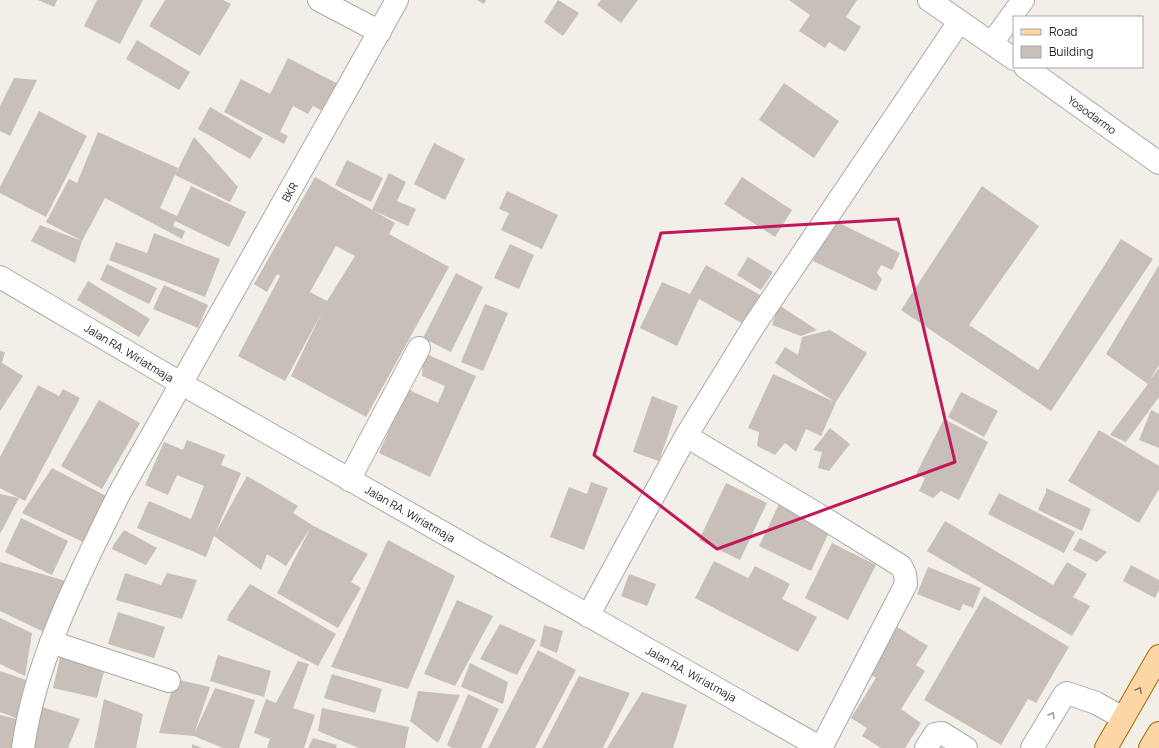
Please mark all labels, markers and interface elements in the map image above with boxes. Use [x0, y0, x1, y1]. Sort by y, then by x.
legend [1013, 16, 1143, 68]
text: Road [1049, 23, 1077, 40]
text: Building [1049, 43, 1093, 60]
street label: Yosodarmo [1065, 92, 1120, 138]
street label: BKR [278, 179, 301, 204]
street label: Jalan RA. Wiriatmaja [82, 320, 177, 385]
street label: Jalan RA. Wiriatmaja [363, 482, 458, 545]
street label: Jalan RA. Wiriatmaja [643, 642, 739, 705]
one-way arrow [1135, 687, 1142, 694]
one-way arrow [1047, 712, 1055, 719]

